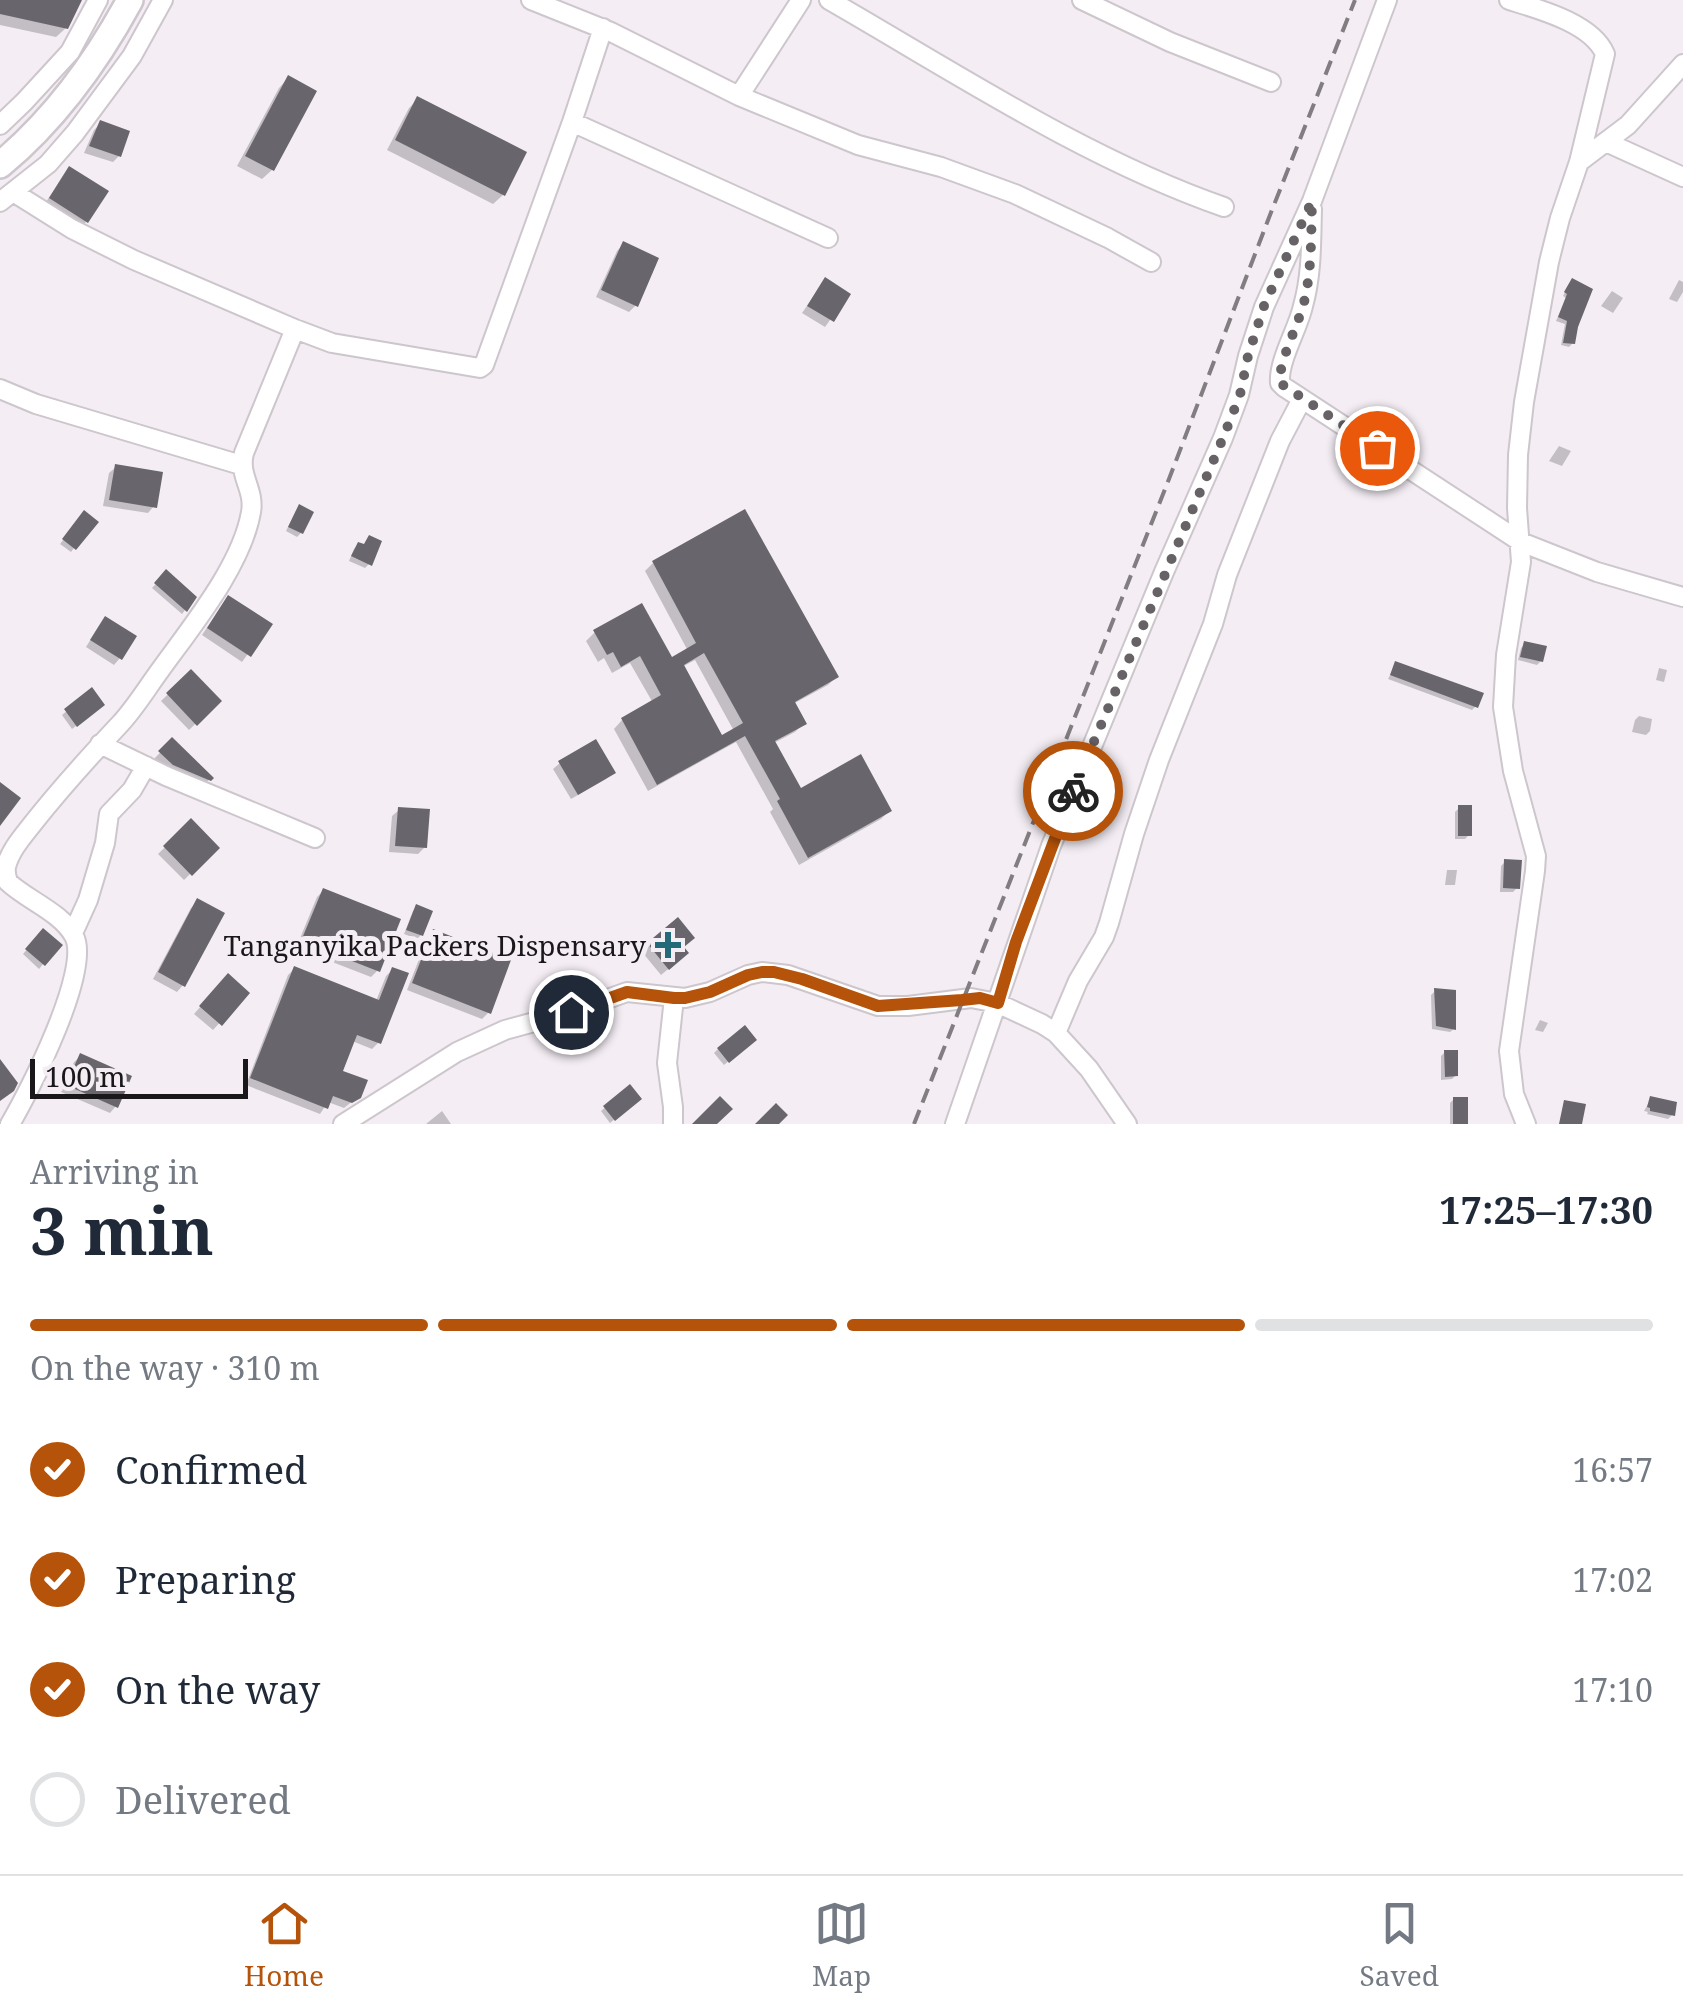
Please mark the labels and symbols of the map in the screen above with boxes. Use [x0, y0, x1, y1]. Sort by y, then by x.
pin [1335, 406, 1420, 491]
courier [1023, 741, 1123, 841]
place label: Tanganyika Packers Dispensary [223, 926, 646, 964]
marker: Tanganyika Packers Dispensary [655, 932, 681, 958]
pin [529, 970, 614, 1055]
scale bar [30, 1054, 248, 1098]

